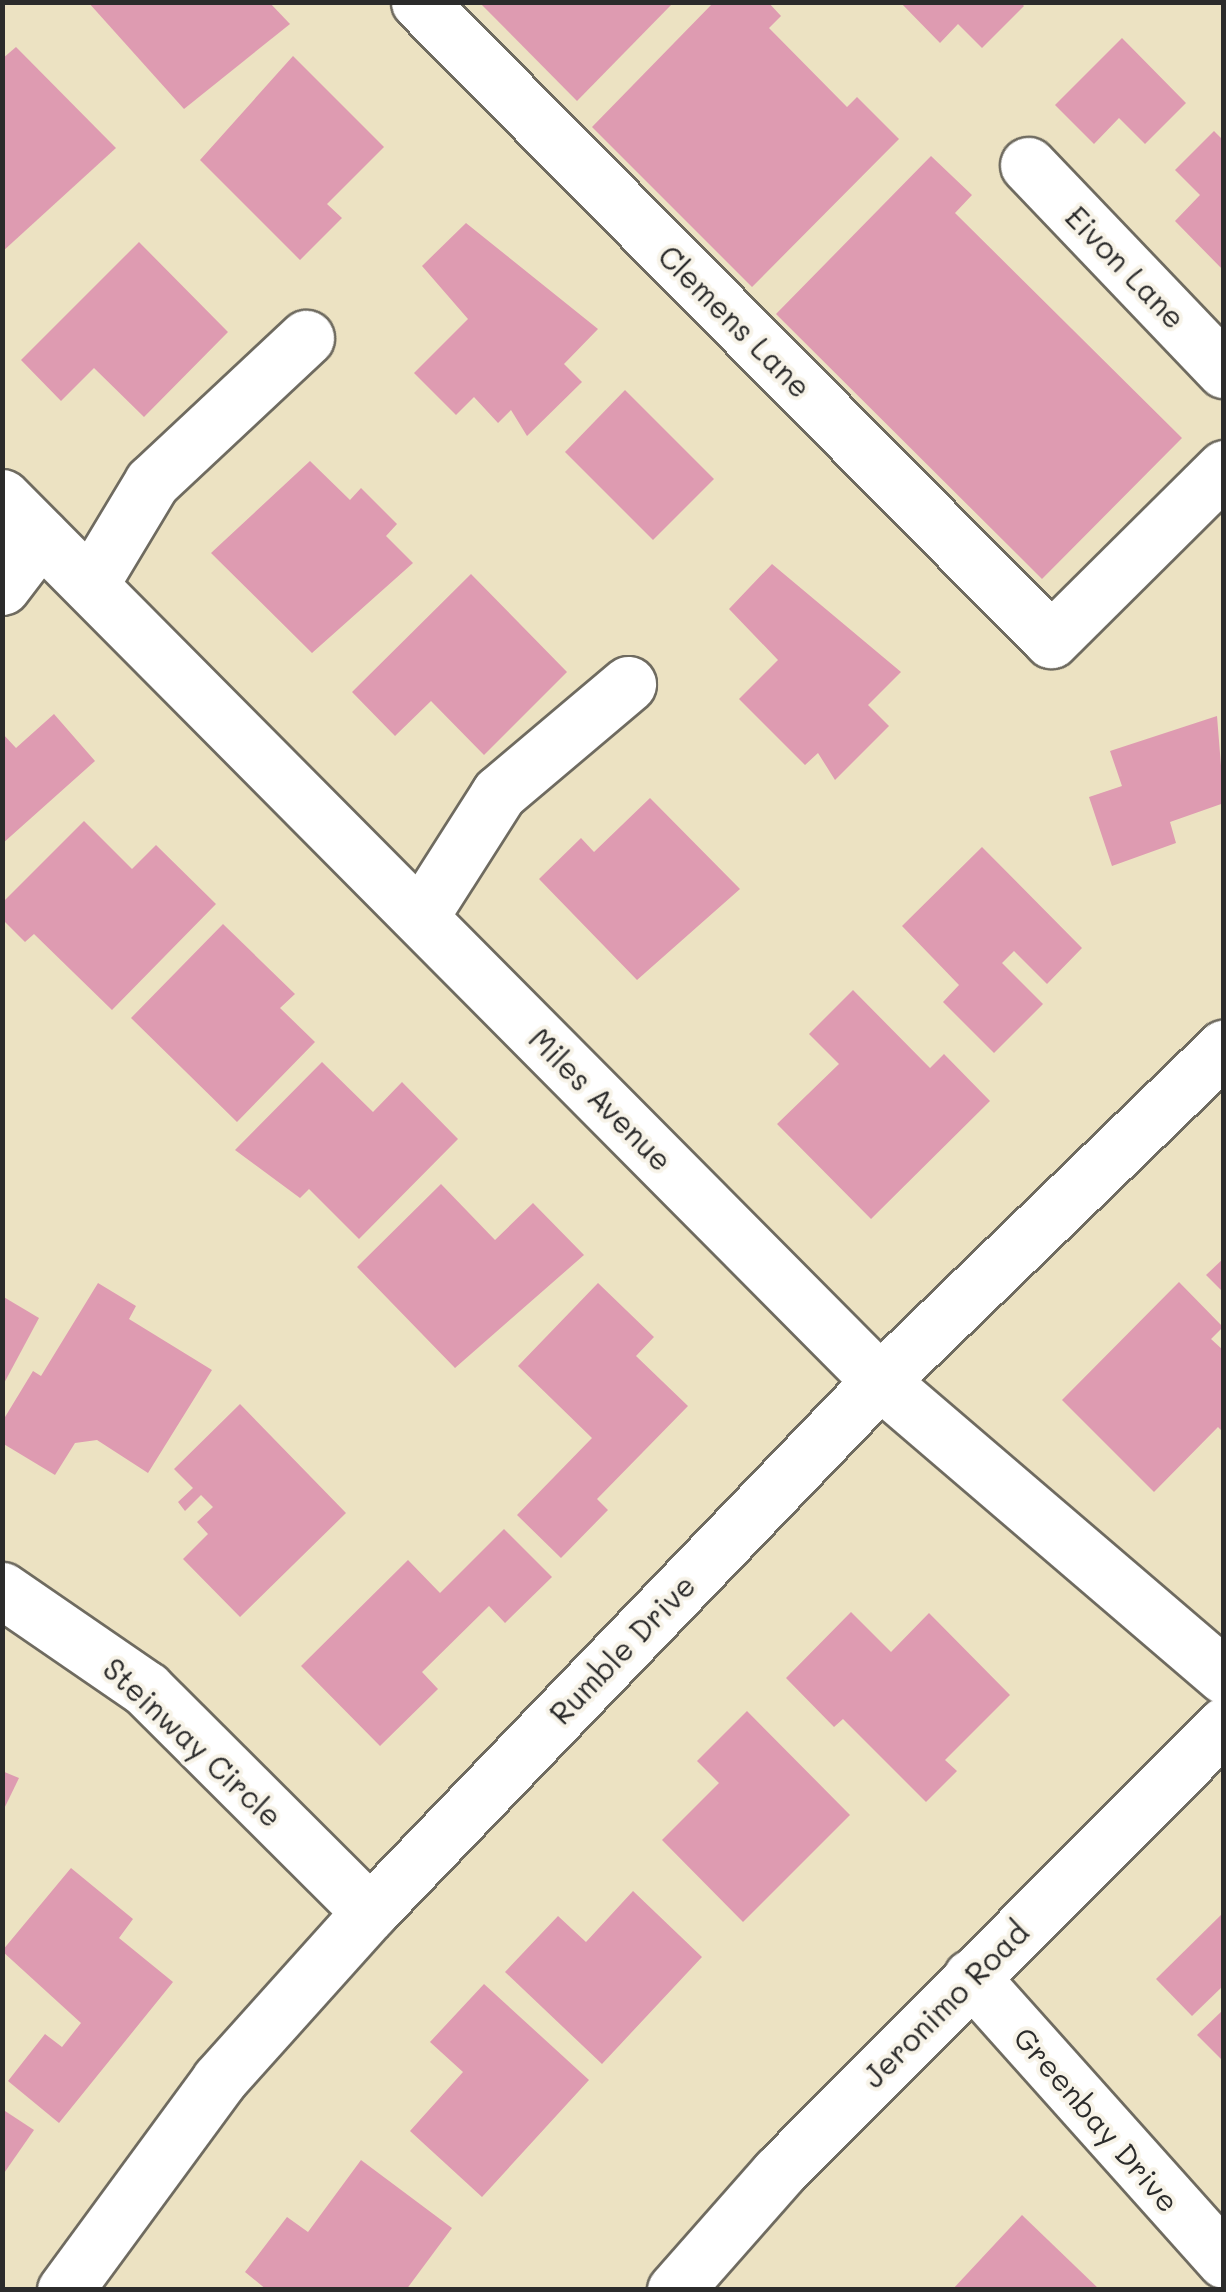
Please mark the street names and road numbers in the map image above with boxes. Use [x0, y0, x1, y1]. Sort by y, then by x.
street label: Eivon Lane [1059, 198, 1193, 336]
street label: Clemens Lane [651, 237, 819, 405]
street label: Miles Avenue [522, 1020, 680, 1178]
street label: Rumble Drive [542, 1567, 702, 1731]
street label: Steinway Circle [96, 1650, 290, 1834]
street label: Jeronimo Road [855, 1914, 1035, 2094]
street label: Greenbay Drive [1007, 2019, 1187, 2219]

